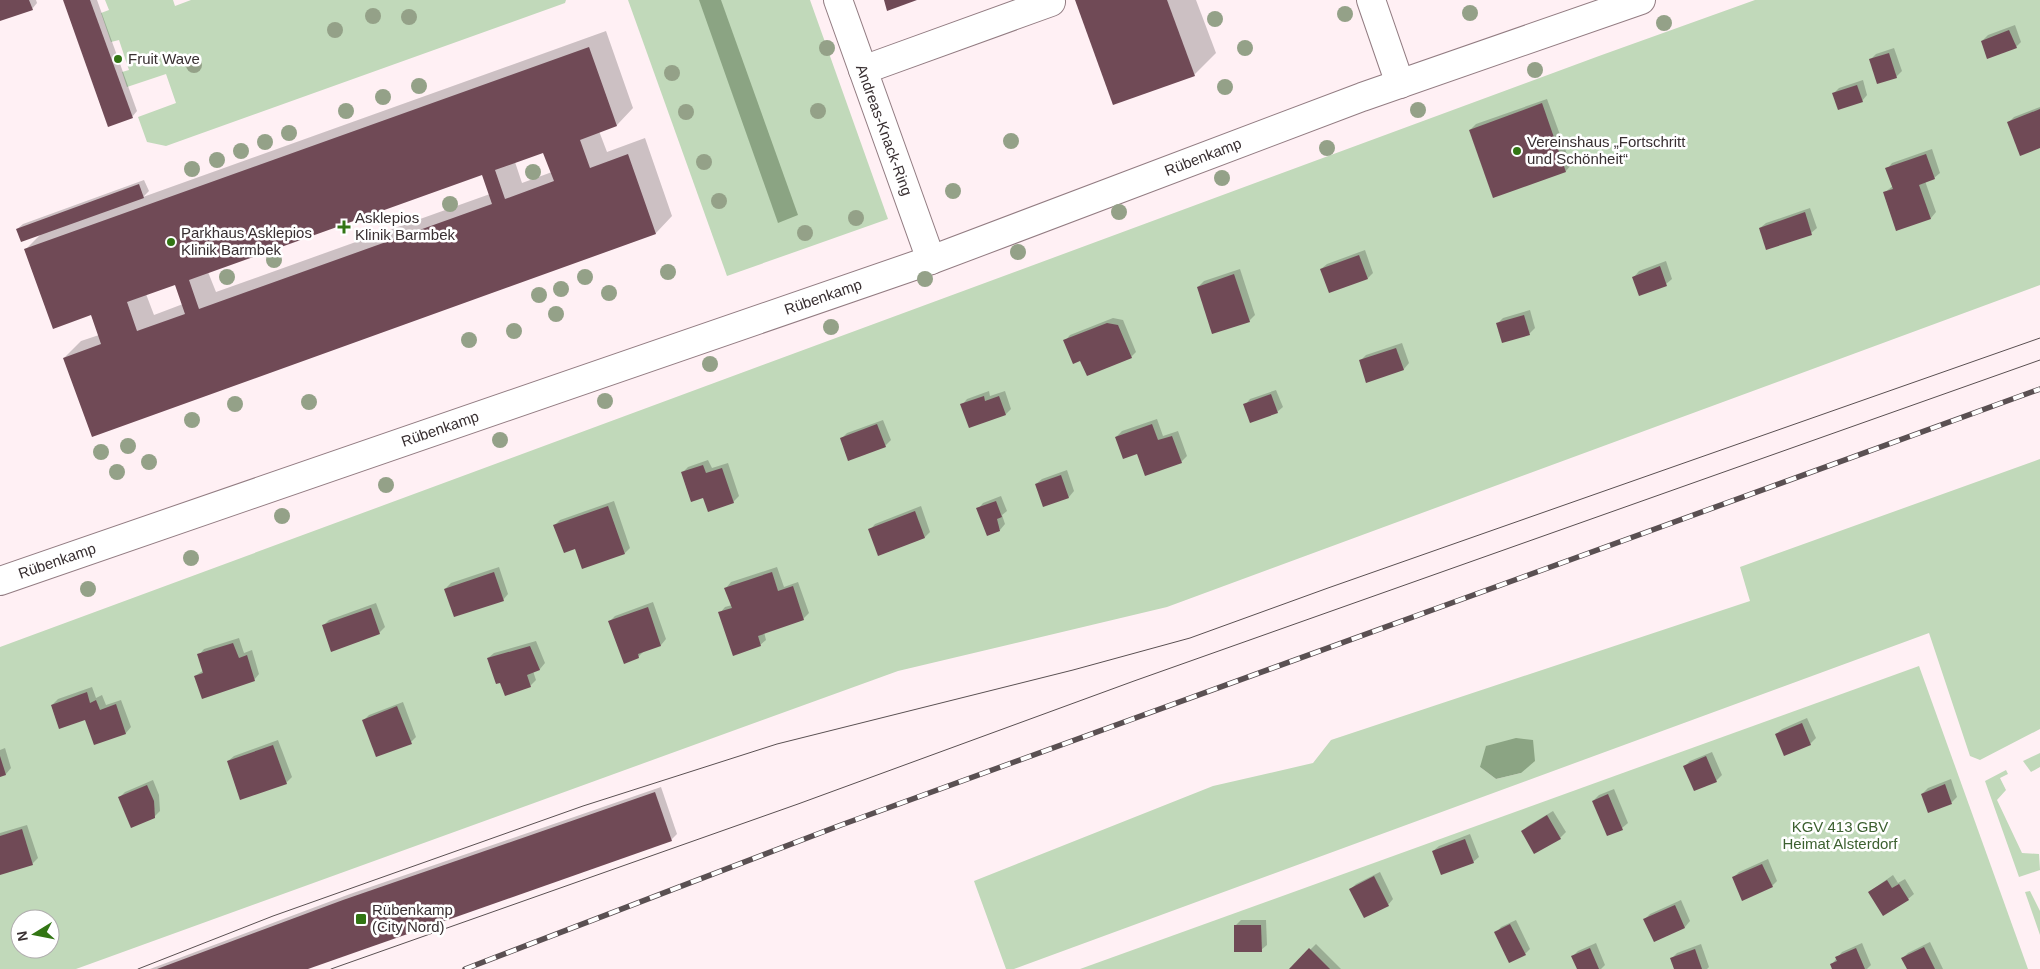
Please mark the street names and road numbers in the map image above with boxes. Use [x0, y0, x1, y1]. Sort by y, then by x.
street label: Andreas-Knack-Ring [853, 62, 916, 198]
street label: Rübenkamp [1162, 134, 1244, 179]
street label: Rübenkamp [782, 275, 864, 318]
street label: Rübenkamp [399, 407, 481, 450]
street label: Rübenkamp [16, 539, 98, 582]

